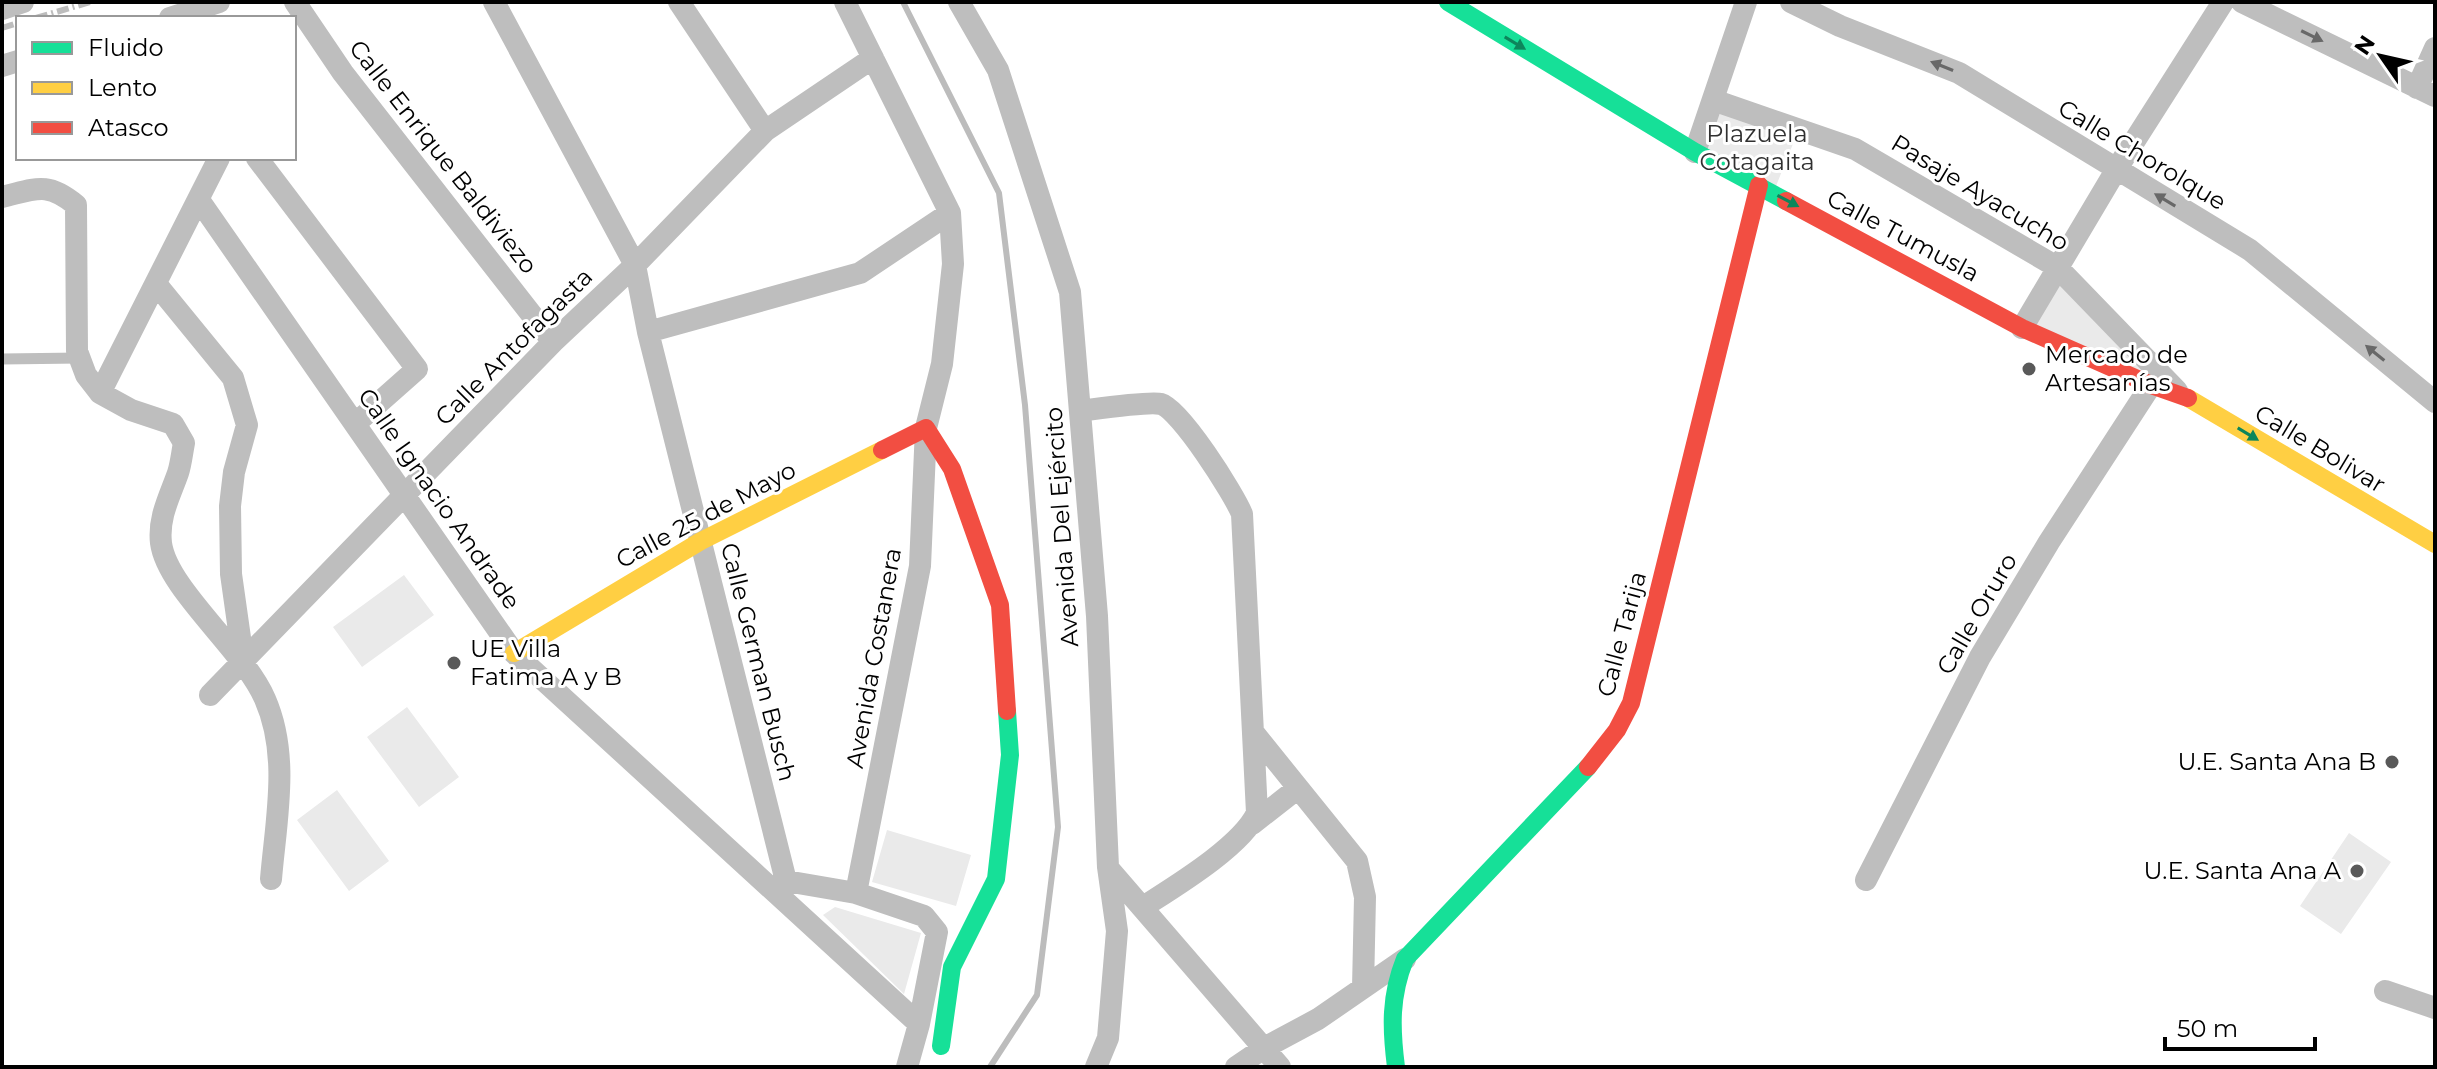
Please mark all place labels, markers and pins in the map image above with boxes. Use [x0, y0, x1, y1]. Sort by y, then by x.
place label: Mercado de Artesanías [2045, 340, 2188, 397]
marker: Mercado de Artesanías [2020, 360, 2038, 378]
place label: UE Villa Fatima A y B [470, 634, 622, 691]
marker: UE Villa Fatima A y B [445, 654, 463, 672]
place label: U.E. Santa Ana B [2178, 747, 2376, 776]
marker: U.E. Santa Ana B [2383, 753, 2401, 771]
place label: U.E. Santa Ana A [2144, 856, 2342, 885]
marker: U.E. Santa Ana A [2348, 862, 2366, 880]

